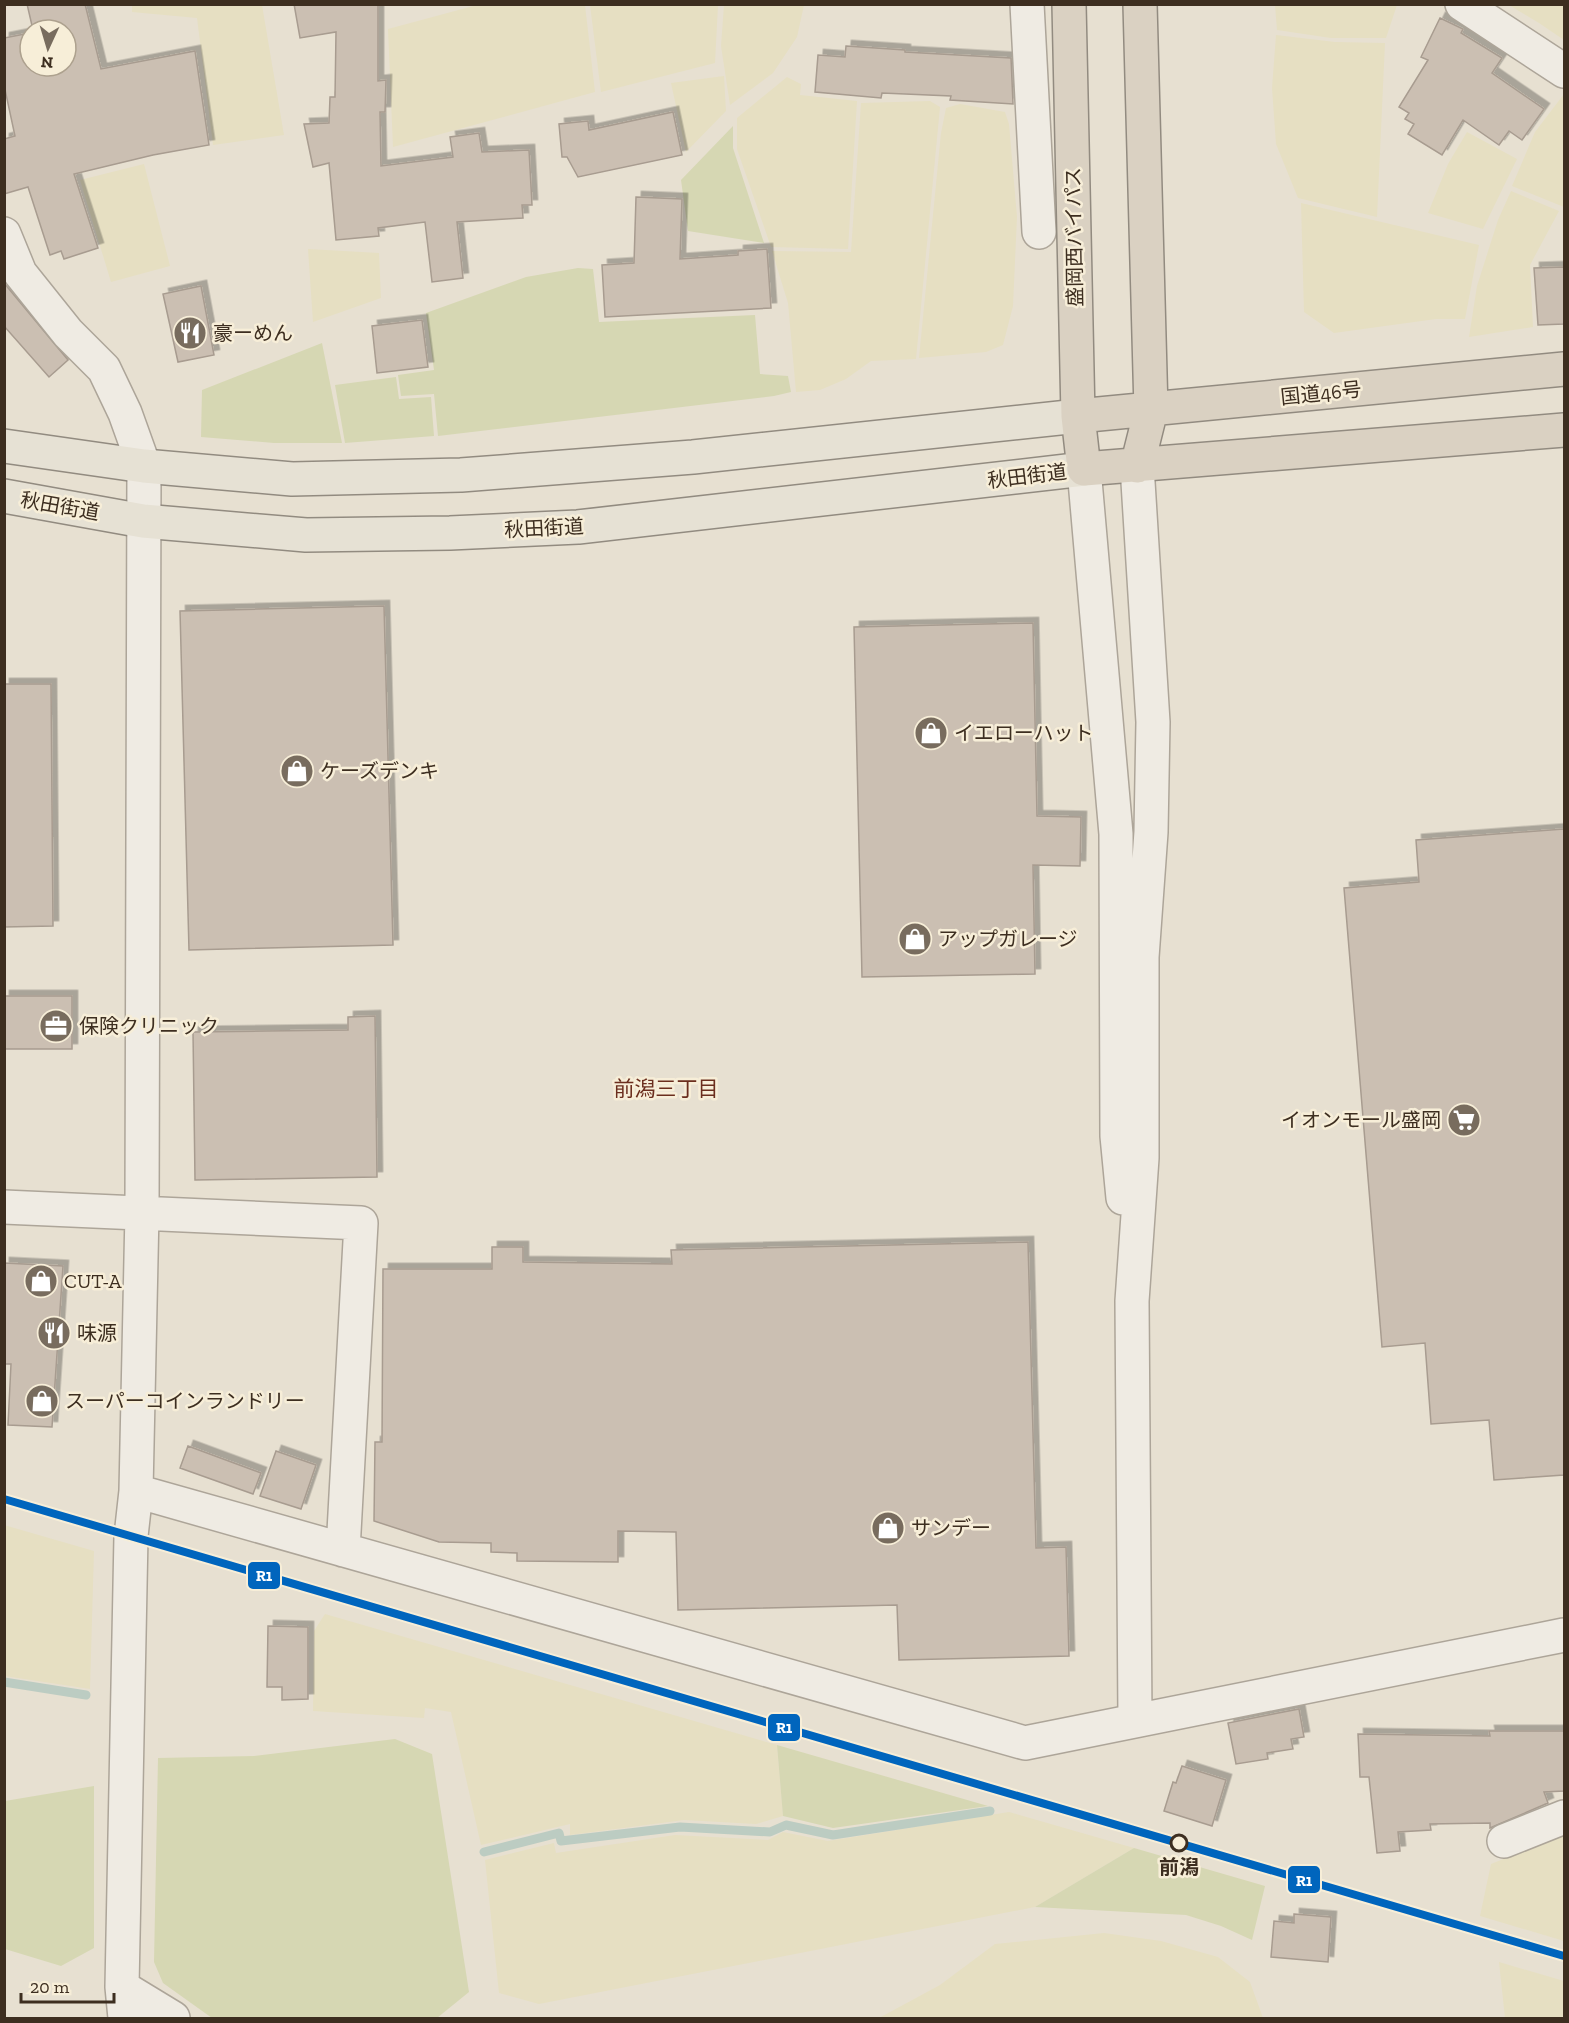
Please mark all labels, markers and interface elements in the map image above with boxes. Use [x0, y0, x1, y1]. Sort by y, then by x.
north arrow [18, 18, 78, 78]
text: N [40, 53, 54, 72]
street label: 盛岡西バイパス [1061, 167, 1087, 307]
restaurant icon: 豪ーめん [172, 315, 208, 351]
place label: 豪ーめん [213, 321, 293, 345]
street label: 国道46号 [1279, 377, 1363, 409]
street label: 秋田街道 [986, 459, 1068, 493]
street label: 秋田街道 [19, 487, 101, 525]
street label: 秋田街道 [503, 514, 585, 542]
shop icon: イエローハット [913, 715, 949, 751]
place label: イエローハット [954, 721, 1093, 745]
shop icon: ケーズデンキ [279, 753, 315, 789]
place label: ケーズデンキ [320, 759, 439, 783]
shop icon: アップガレージ [897, 921, 933, 957]
place label: アップガレージ [938, 927, 1078, 951]
office icon: 保険クリニック [38, 1008, 74, 1044]
place label: 保険クリニック [79, 1014, 219, 1038]
district label: 前潟三丁目 [614, 1076, 719, 1101]
supermarket icon: イオンモール盛岡 [1446, 1102, 1482, 1138]
place label: イオンモール盛岡 [1281, 1108, 1441, 1132]
shop icon: CUT-A [23, 1263, 59, 1299]
place label: CUT-A [64, 1269, 123, 1293]
restaurant icon: 味源 [36, 1315, 72, 1351]
place label: 味源 [77, 1321, 117, 1345]
shop icon: スーパーコインランドリー [24, 1383, 60, 1419]
place label: スーパーコインランドリー [65, 1389, 305, 1413]
shop icon: サンデー [870, 1510, 906, 1546]
place label: サンデー [911, 1516, 991, 1540]
line badge: R1 [247, 1561, 281, 1590]
text: R1 [256, 1566, 273, 1585]
line badge: R1 [767, 1713, 801, 1742]
text: R1 [776, 1718, 793, 1737]
marker: 前潟 [1170, 1834, 1188, 1852]
place label: 前潟 [1159, 1855, 1199, 1879]
line badge: R1 [1287, 1865, 1321, 1894]
text: R1 [1296, 1871, 1313, 1890]
scale bar [21, 1966, 114, 2004]
text: 20 m [30, 1976, 70, 1998]

